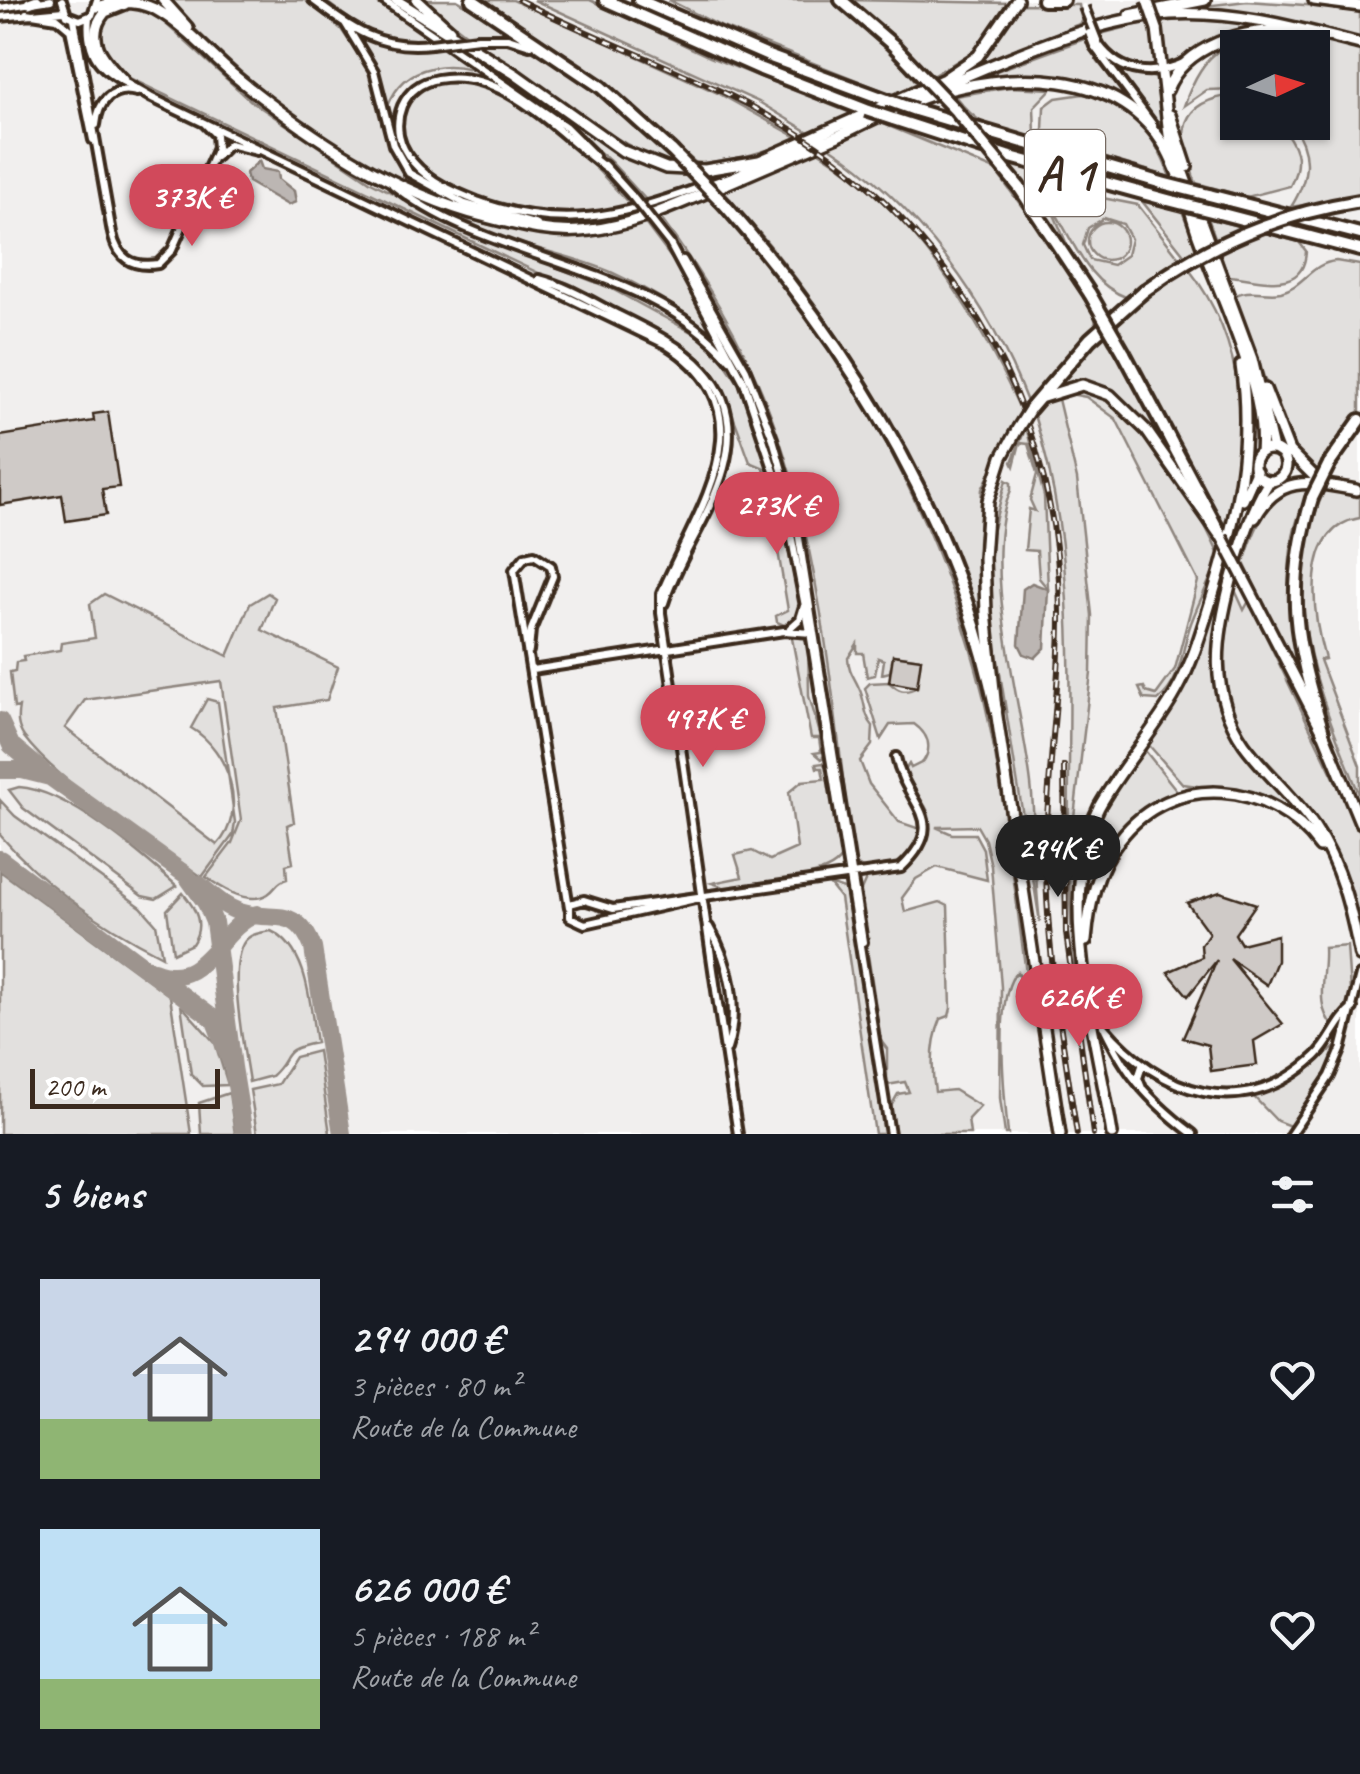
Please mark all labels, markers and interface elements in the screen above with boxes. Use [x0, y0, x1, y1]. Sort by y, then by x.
north arrow [1220, 30, 1330, 140]
map controls [1220, 30, 1330, 140]
road number: A 1 [1025, 130, 1105, 216]
pin: 373K € [111, 164, 273, 249]
text: 373K € [151, 176, 233, 217]
pin: 273K € [696, 472, 858, 557]
text: 273K € [736, 484, 818, 525]
pin: 497K € [622, 685, 784, 770]
text: 497K € [662, 697, 744, 738]
pin: 294K € [977, 815, 1139, 900]
text: 294K € [1017, 827, 1099, 868]
pin: 626K € [998, 964, 1160, 1049]
text: 626K € [1038, 976, 1120, 1017]
scale bar [30, 1064, 220, 1108]
text: 200 m [45, 1069, 105, 1104]
icon: filters [1265, 1167, 1320, 1222]
text: 5 biens [40, 1168, 143, 1221]
text: 294 000 € [350, 1312, 502, 1365]
icon: home [120, 1319, 240, 1439]
icon: heart [1265, 1352, 1320, 1407]
text: 3 pièces · 80 m² [350, 1365, 519, 1406]
text: Route de la Commune [350, 1406, 576, 1447]
text: 626 000 € [350, 1562, 504, 1615]
icon: home [120, 1569, 240, 1689]
icon: heart [1265, 1602, 1320, 1657]
text: 5 pièces · 188 m² [350, 1615, 534, 1656]
text: Route de la Commune [350, 1656, 576, 1697]

